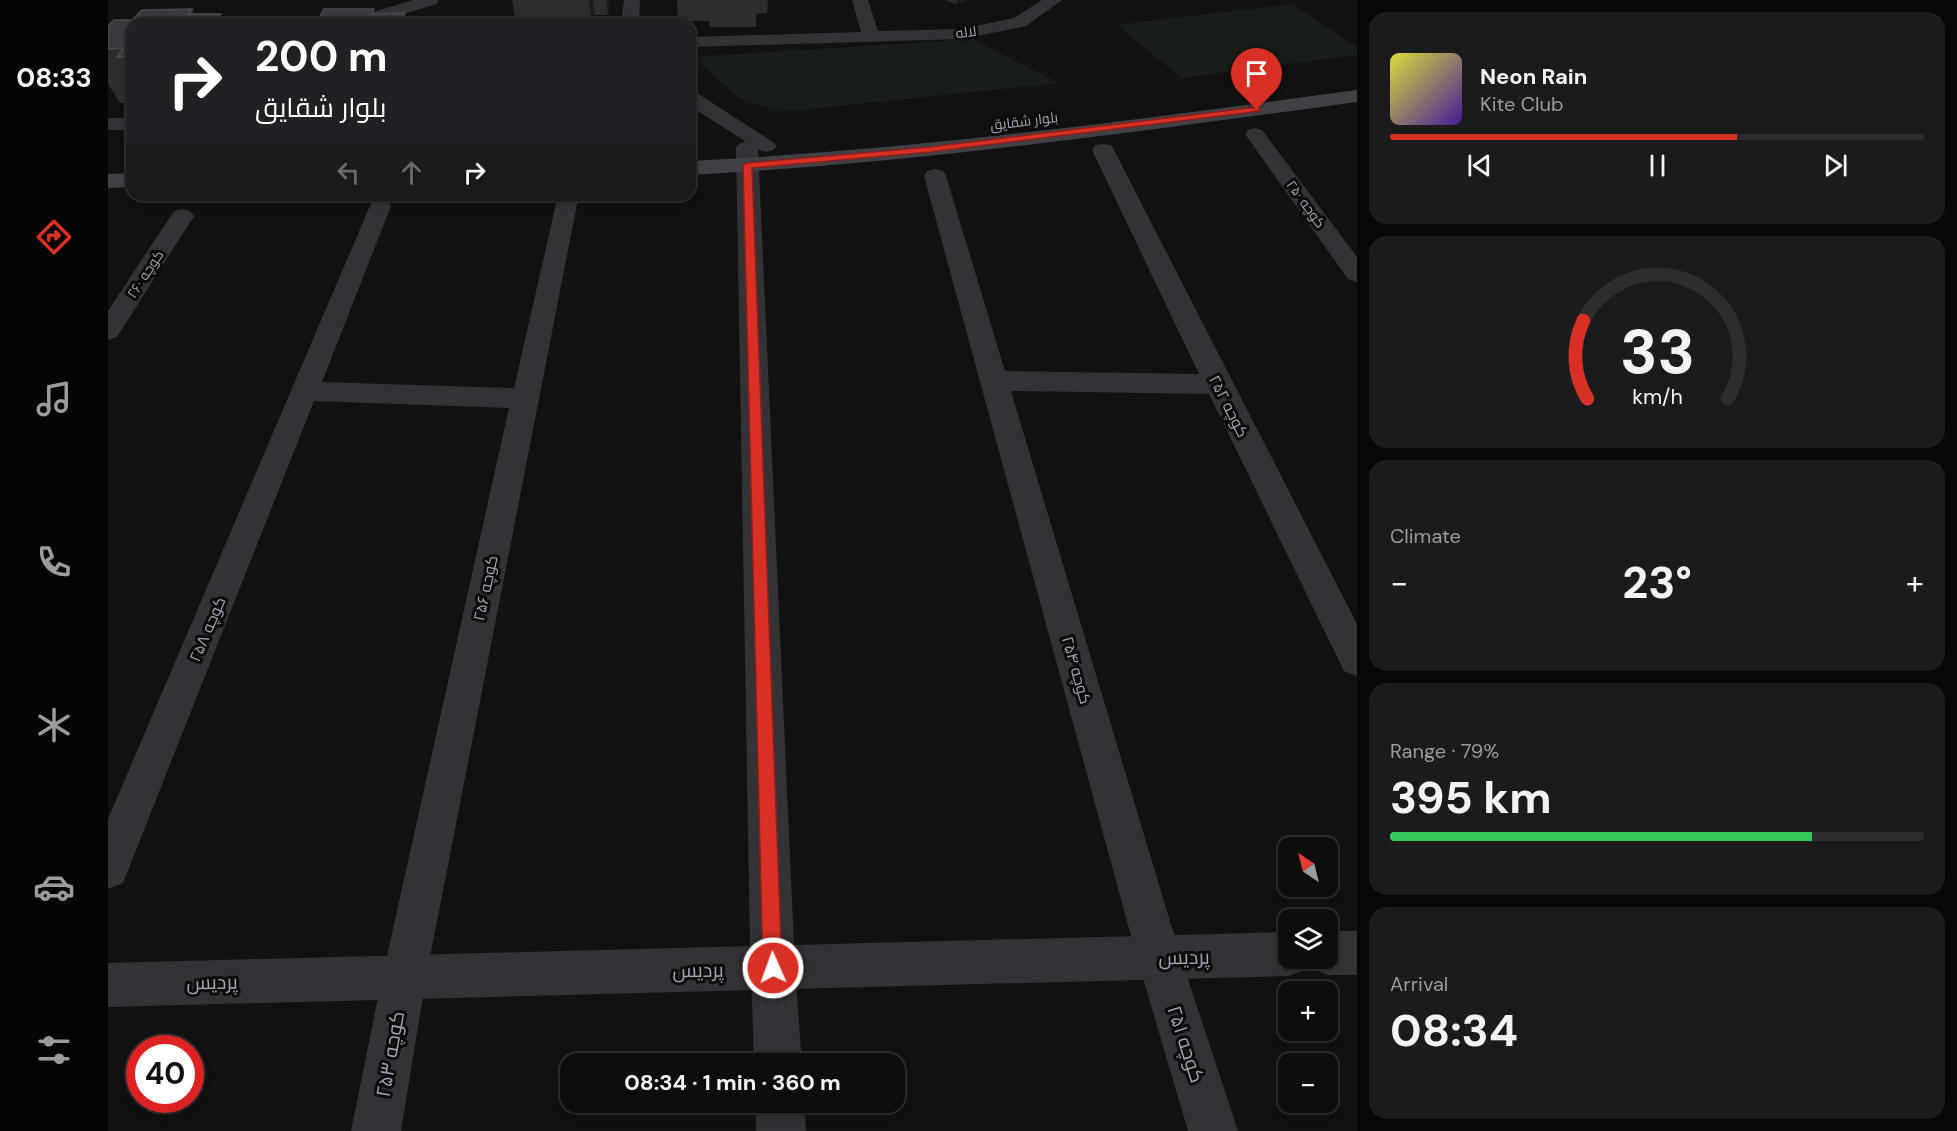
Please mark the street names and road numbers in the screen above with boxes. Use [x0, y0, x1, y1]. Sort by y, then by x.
street label: لاله [954, 22, 978, 42]
street label: بلوار شقایق [989, 108, 1059, 134]
street label: کوچه ۲۵۰ [1282, 176, 1329, 232]
street label: کوچه ۲۶۰ [123, 246, 168, 302]
street label: کوچه ۲۵۲ [1203, 372, 1253, 441]
street label: کوچه ۲۵۶ [468, 553, 504, 623]
street label: کوچه ۲۵۸ [184, 593, 231, 665]
street label: کوچه ۲۵۴ [1056, 634, 1096, 707]
street label: پردیس [1158, 944, 1211, 970]
street label: پردیس [672, 957, 725, 983]
street label: پردیس [186, 969, 239, 995]
street label: کوچه ۲۵۱ [1161, 1002, 1211, 1086]
street label: کوچه ۲۵۳ [370, 1009, 410, 1099]

